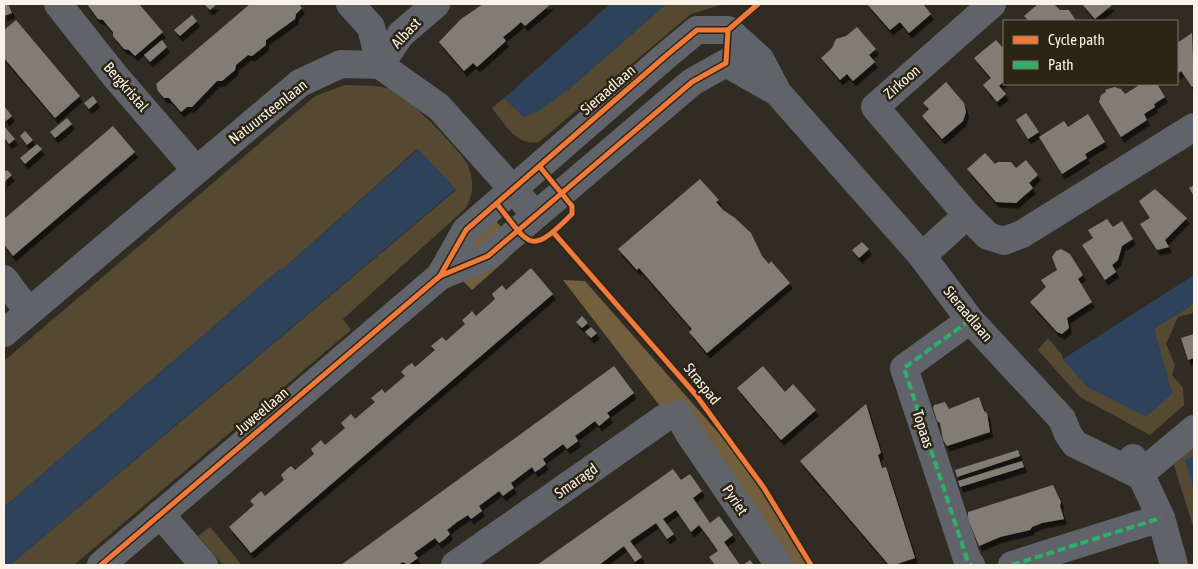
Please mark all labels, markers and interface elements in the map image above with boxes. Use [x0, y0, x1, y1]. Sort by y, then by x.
street label: Albast [387, 14, 424, 51]
legend [1003, 20, 1178, 85]
text: Cycle path [1048, 31, 1105, 48]
text: Path [1048, 56, 1074, 73]
street label: Bergkristal [100, 59, 152, 115]
street label: Sieraadlaan [577, 61, 639, 118]
street label: Zirkoon [880, 61, 923, 102]
street label: Natuursteenlaan [225, 76, 310, 147]
street label: Sieraadlaan [940, 283, 996, 345]
street label: Straspad [681, 360, 724, 408]
street label: Juweellaan [232, 384, 291, 438]
street label: Topaas [909, 408, 938, 450]
street label: Smaragd [551, 460, 600, 501]
street label: Pyriet [719, 481, 752, 518]

